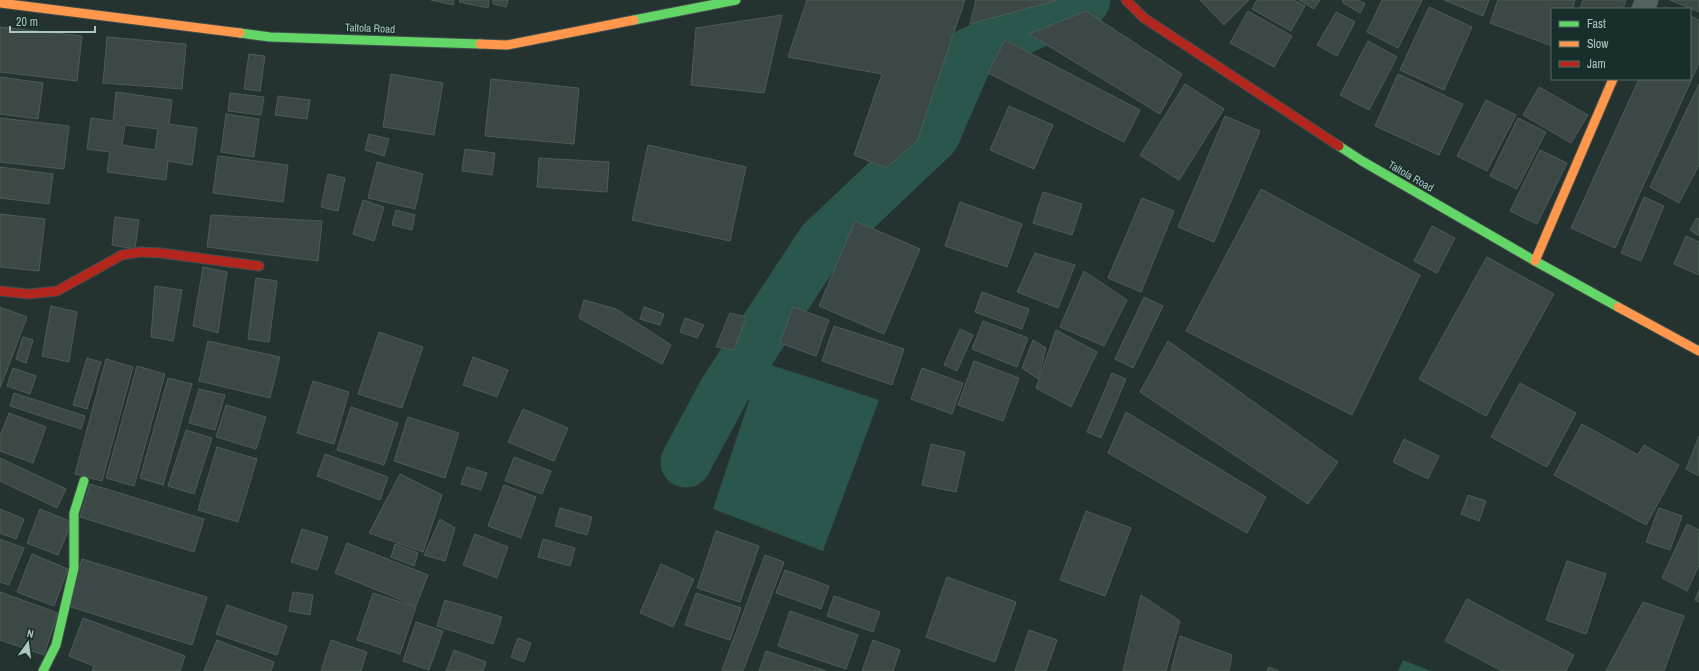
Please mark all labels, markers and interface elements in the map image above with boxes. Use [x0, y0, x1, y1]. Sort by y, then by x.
scale bar [10, 8, 95, 34]
legend [1551, 8, 1691, 80]
text: 20 m [16, 14, 38, 30]
text: Fast [1587, 16, 1606, 32]
street label: Taltola Road [345, 20, 395, 36]
text: Slow [1587, 36, 1609, 52]
text: Jam [1587, 56, 1606, 72]
street label: Taltola Road [1386, 157, 1436, 195]
north arrow [8, 623, 48, 663]
text: N [26, 626, 35, 641]

